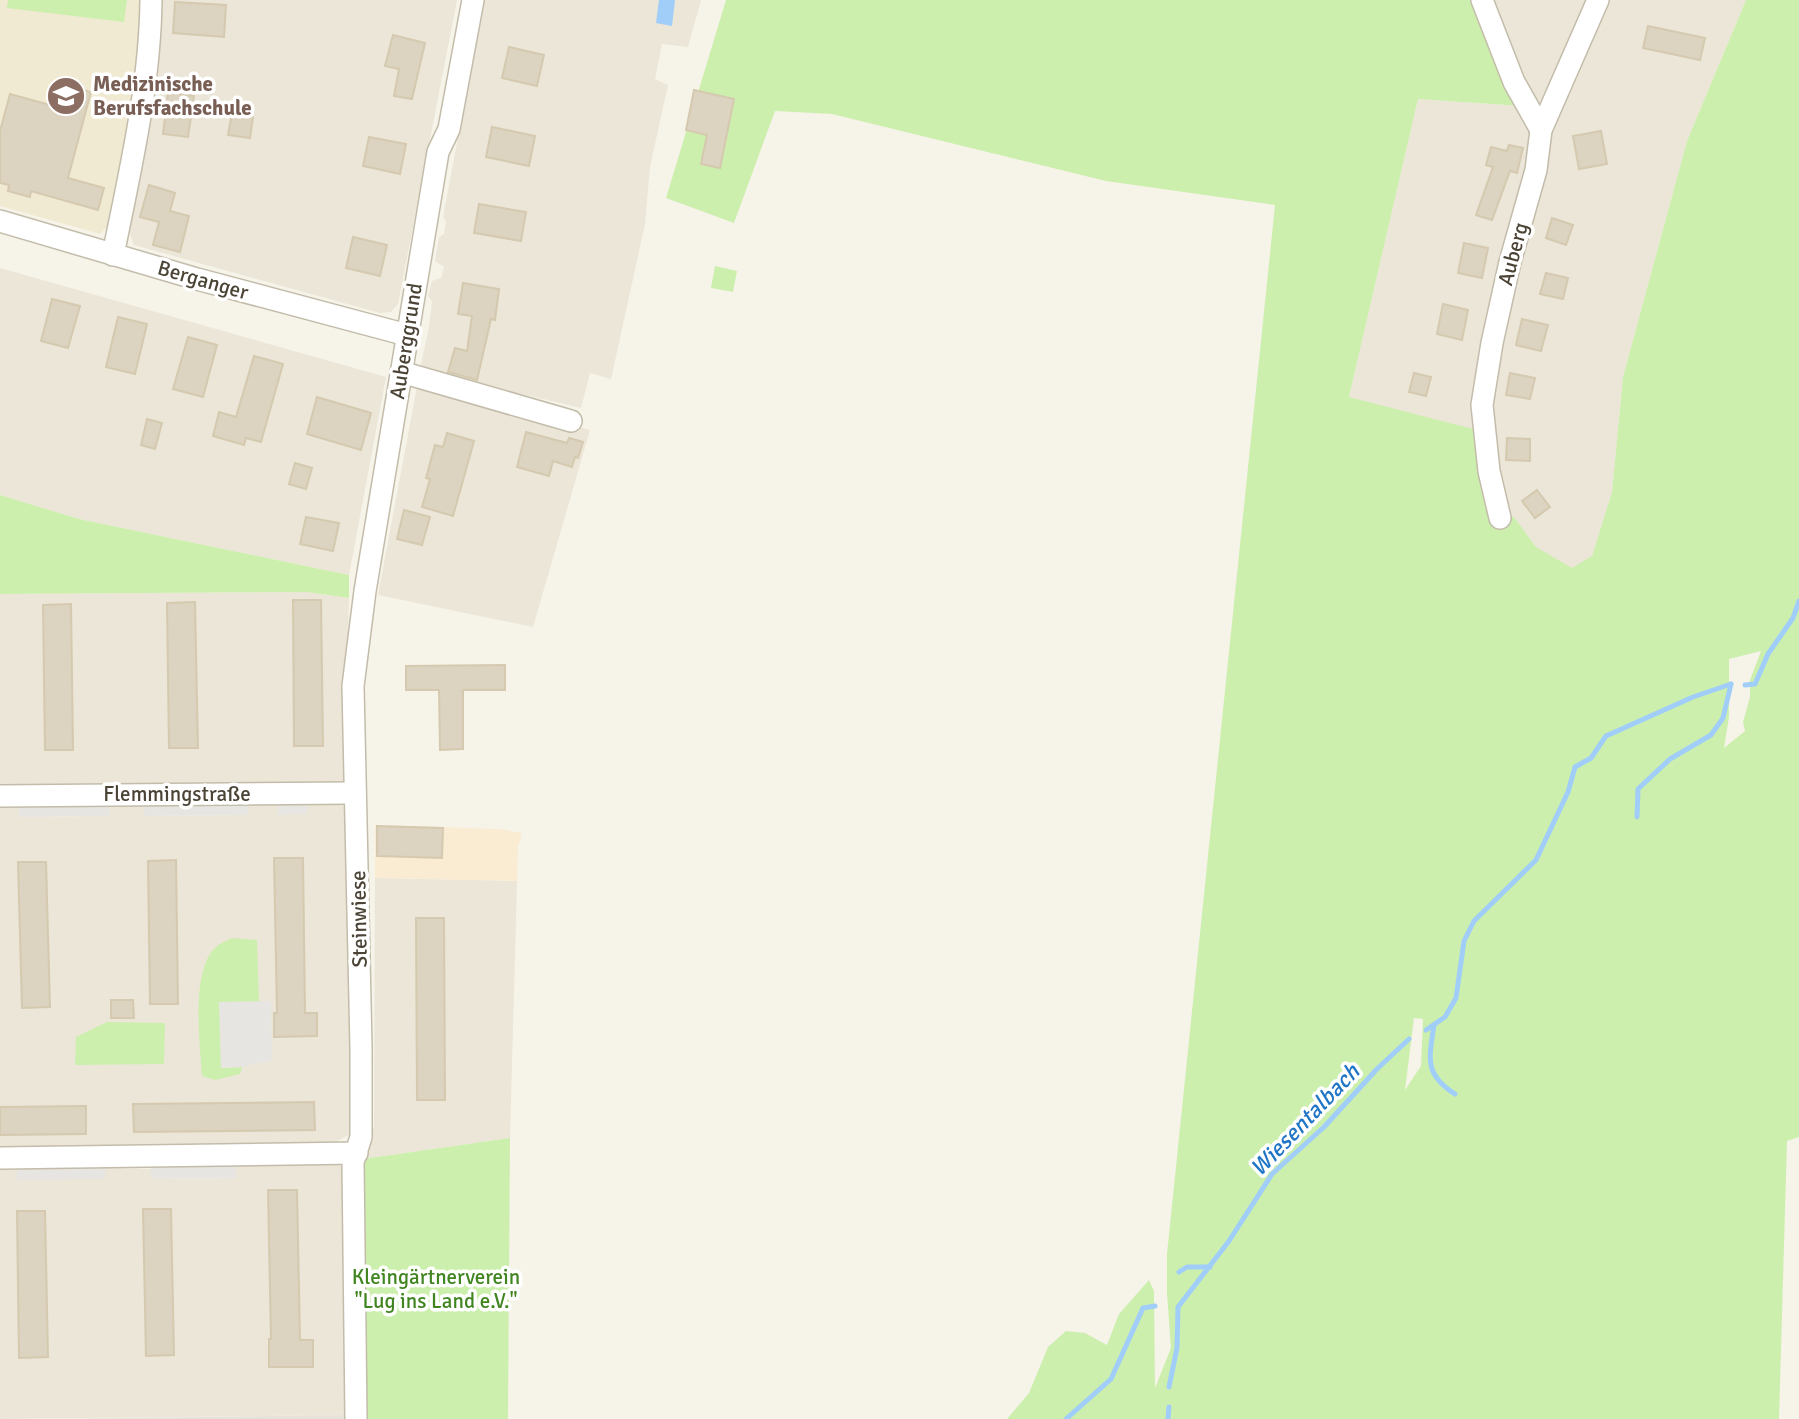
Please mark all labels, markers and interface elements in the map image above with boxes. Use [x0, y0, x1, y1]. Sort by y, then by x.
place label: Medizinische Berufsfachschule [93, 71, 252, 121]
school or university icon: Medizinische Berufsfachschule [45, 75, 87, 117]
street label: Auberg [1492, 220, 1534, 288]
street label: Berganger [155, 255, 252, 305]
street label: Auberggrund [384, 281, 428, 401]
street label: Flemmingstraße [103, 781, 251, 807]
street label: Steinwiese [345, 870, 373, 968]
water label: Wiesentalbach [1244, 1057, 1367, 1182]
park label: Kleingärtnerverein "Lug ins Land e.V." [352, 1264, 520, 1314]

